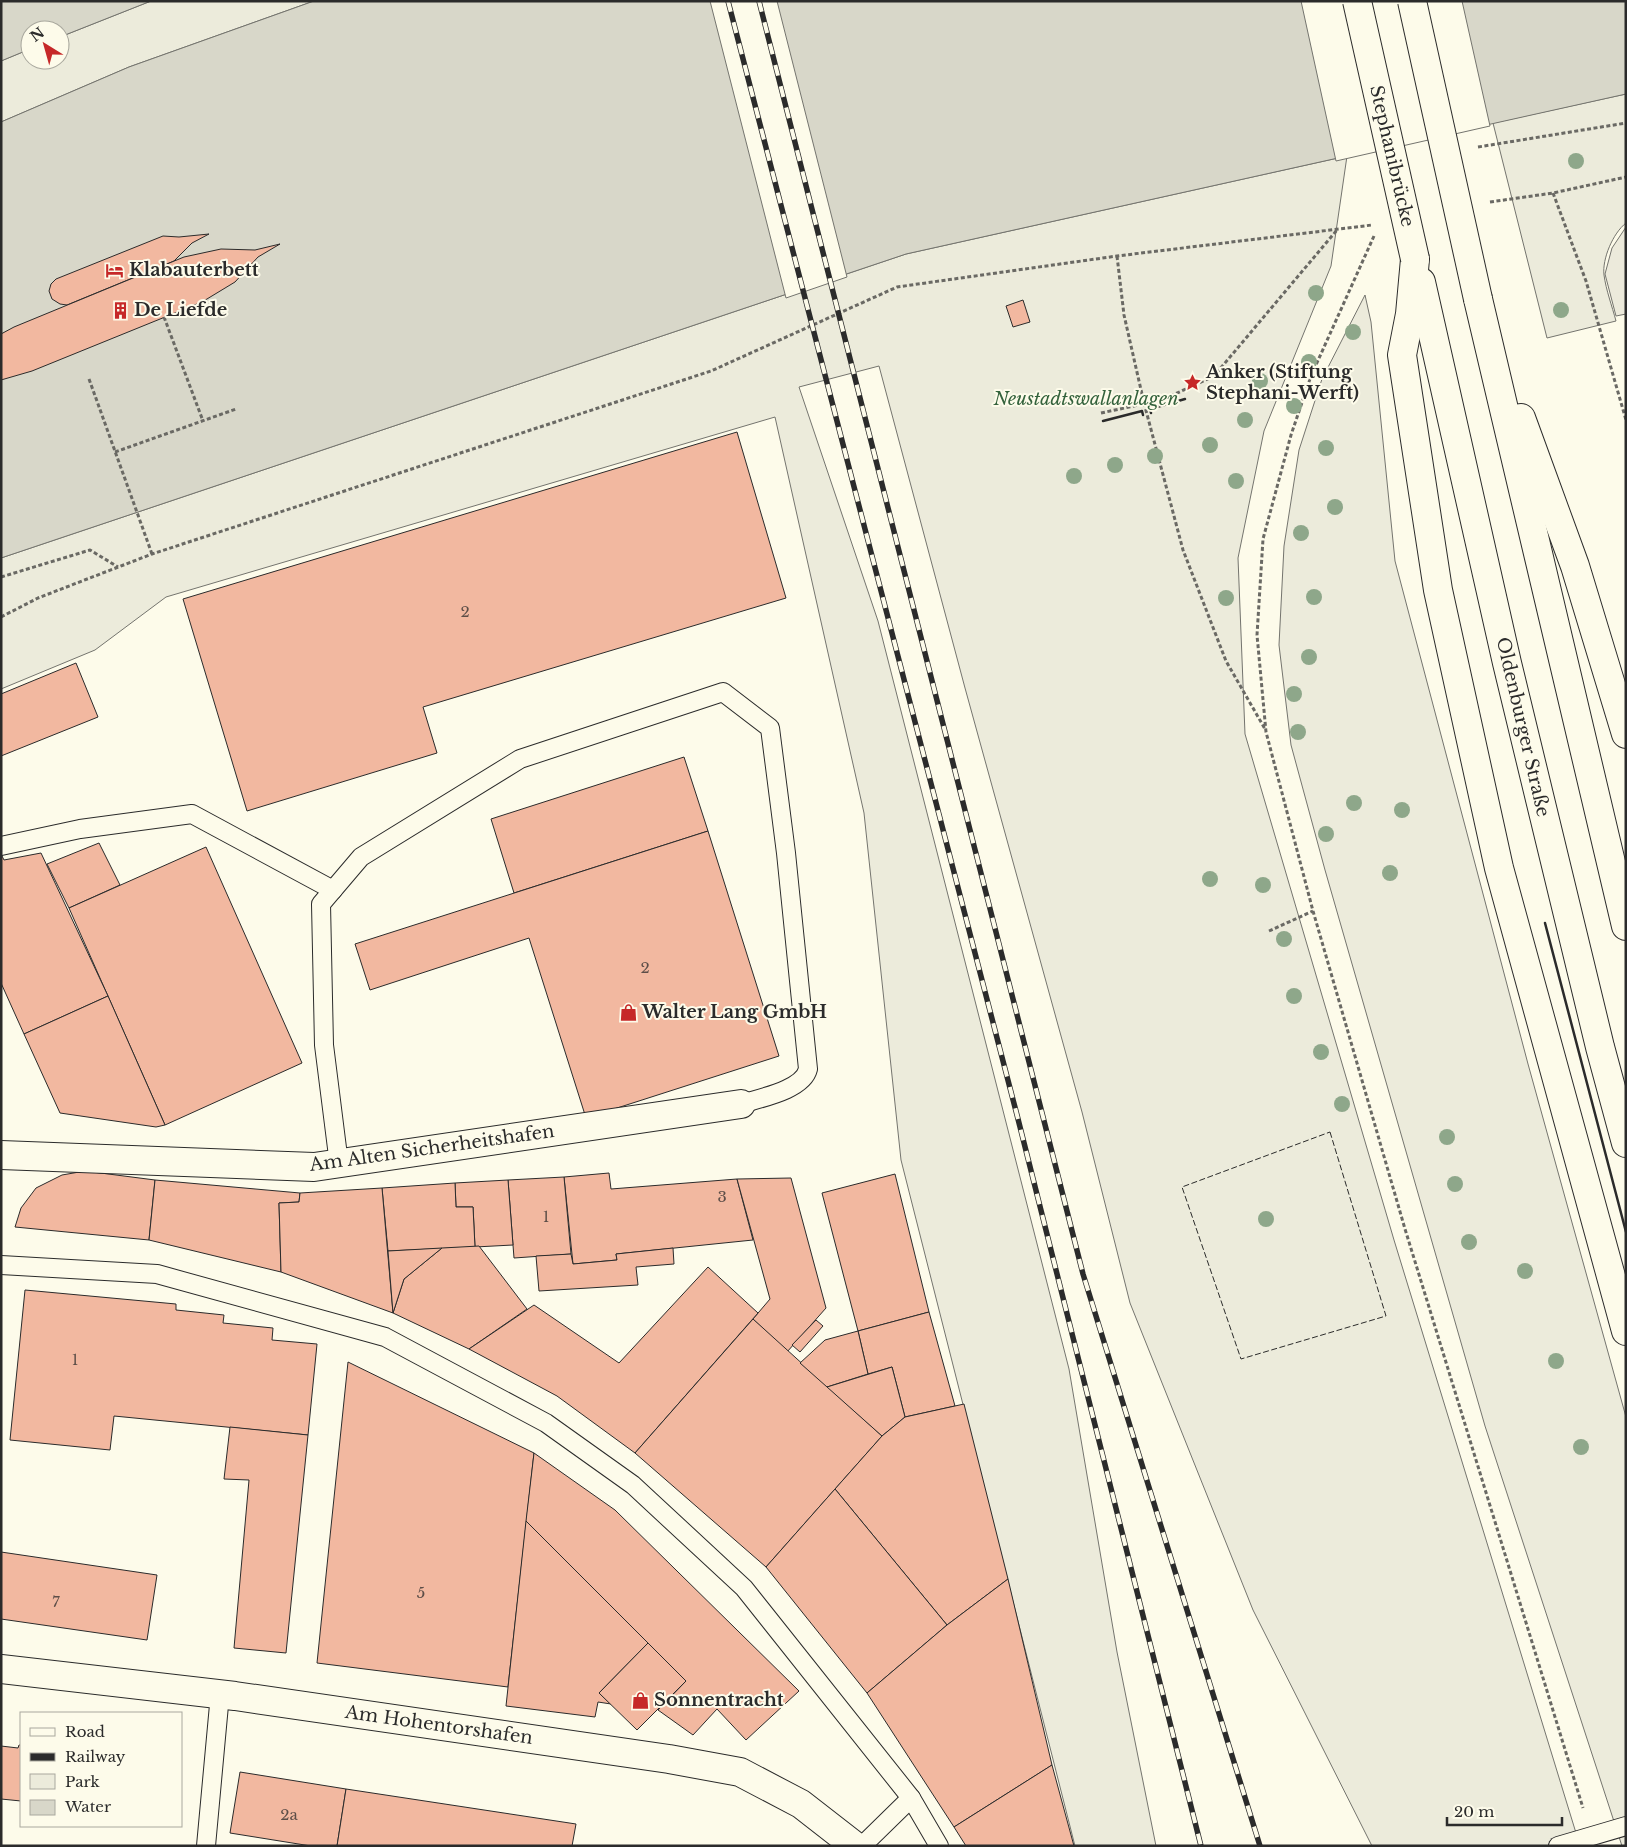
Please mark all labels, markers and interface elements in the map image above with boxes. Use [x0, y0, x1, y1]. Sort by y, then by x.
north arrow [20, 20, 70, 70]
text: N [27, 23, 48, 46]
street label: Stephanibrücke [1365, 83, 1419, 229]
place label: Klabauterbett [129, 259, 259, 281]
hotel icon: Klabauterbett [105, 260, 125, 280]
place label: De Liefde [134, 299, 227, 321]
building icon: De Liefde [110, 300, 130, 320]
place label: Anker (Stiftung Stephani-Werft) [1205, 361, 1359, 404]
place icon: Anker (Stiftung Stephani-Werft) [1182, 372, 1202, 392]
park label: Neustadtswallanlagen [993, 388, 1178, 410]
house number: 2 [460, 602, 470, 621]
street label: Oldenburger Straße [1492, 635, 1554, 819]
house number: 2 [640, 958, 650, 977]
place label: Walter Lang GmbH [641, 1001, 827, 1023]
shop icon: Walter Lang GmbH [618, 1002, 638, 1022]
street label: Am Alten Sicherheitshafen [307, 1120, 556, 1176]
house number: 3 [717, 1187, 727, 1206]
house number: 1 [543, 1207, 549, 1226]
house number: 1 [72, 1350, 78, 1369]
house number: 5 [417, 1583, 425, 1602]
house number: 7 [52, 1592, 60, 1611]
place label: Sonnentracht [654, 1689, 784, 1711]
shop icon: Sonnentracht [630, 1690, 650, 1710]
street label: Am Hohentorshafen [343, 1701, 534, 1749]
legend [20, 1712, 182, 1827]
text: Road [65, 1722, 105, 1741]
text: Railway [65, 1747, 126, 1766]
text: Park [65, 1772, 101, 1791]
scale bar [1447, 1794, 1562, 1826]
text: Water [64, 1797, 112, 1816]
text: 20 m [1454, 1802, 1494, 1821]
house number: 2a [280, 1805, 298, 1824]

